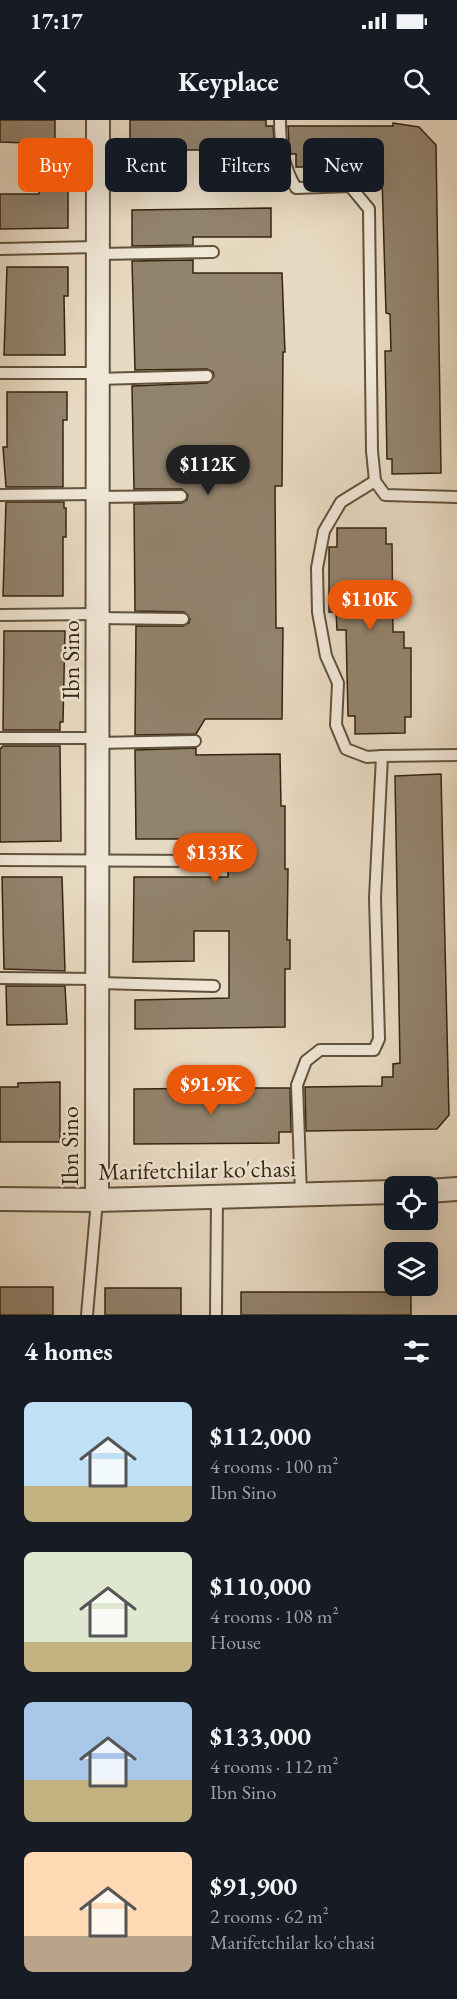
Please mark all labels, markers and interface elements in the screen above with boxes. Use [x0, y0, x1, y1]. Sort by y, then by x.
text: 17:17 [30, 7, 83, 36]
text: Keyplace [178, 64, 279, 99]
icon: back [24, 65, 57, 98]
icon: search [400, 65, 433, 98]
chip: Buy [18, 138, 93, 192]
chip: Rent [105, 138, 187, 192]
chip: Filters [199, 138, 291, 192]
chip: New [303, 138, 384, 192]
pin: $112K [166, 445, 250, 496]
text: $112K [180, 451, 236, 477]
pin: $110K [328, 580, 412, 631]
text: $110K [342, 586, 398, 612]
street label: Ibn Sino [55, 620, 86, 700]
pin: $133K [173, 833, 257, 884]
text: $133K [187, 839, 243, 865]
pin: $91.9K [162, 1065, 260, 1116]
text: $91.9K [180, 1071, 242, 1097]
street label: Ibn Sino [54, 1106, 85, 1186]
street label: Marifetchilar ko'chasi [98, 1152, 296, 1187]
map controls [384, 1176, 438, 1296]
button: locate [384, 1176, 438, 1230]
button: layers [384, 1242, 438, 1296]
text: 4 homes [24, 1334, 113, 1368]
icon: filters [400, 1335, 433, 1368]
text: $112,000 [210, 1419, 311, 1453]
icon: home [72, 1426, 144, 1498]
text: 4 rooms · 100 m² [210, 1453, 338, 1479]
text: Ibn Sino [210, 1479, 276, 1505]
text: $110,000 [210, 1569, 311, 1603]
icon: home [72, 1576, 144, 1648]
text: 4 rooms · 108 m² [210, 1603, 338, 1629]
text: House [210, 1629, 261, 1655]
text: $133,000 [210, 1719, 311, 1753]
icon: home [72, 1726, 144, 1798]
text: 4 rooms · 112 m² [210, 1753, 338, 1779]
text: Ibn Sino [210, 1779, 276, 1805]
text: $91,900 [210, 1869, 297, 1903]
icon: home [72, 1876, 144, 1948]
text: 2 rooms · 62 m² [210, 1903, 329, 1929]
text: Marifetchilar ko'chasi [210, 1929, 375, 1955]

